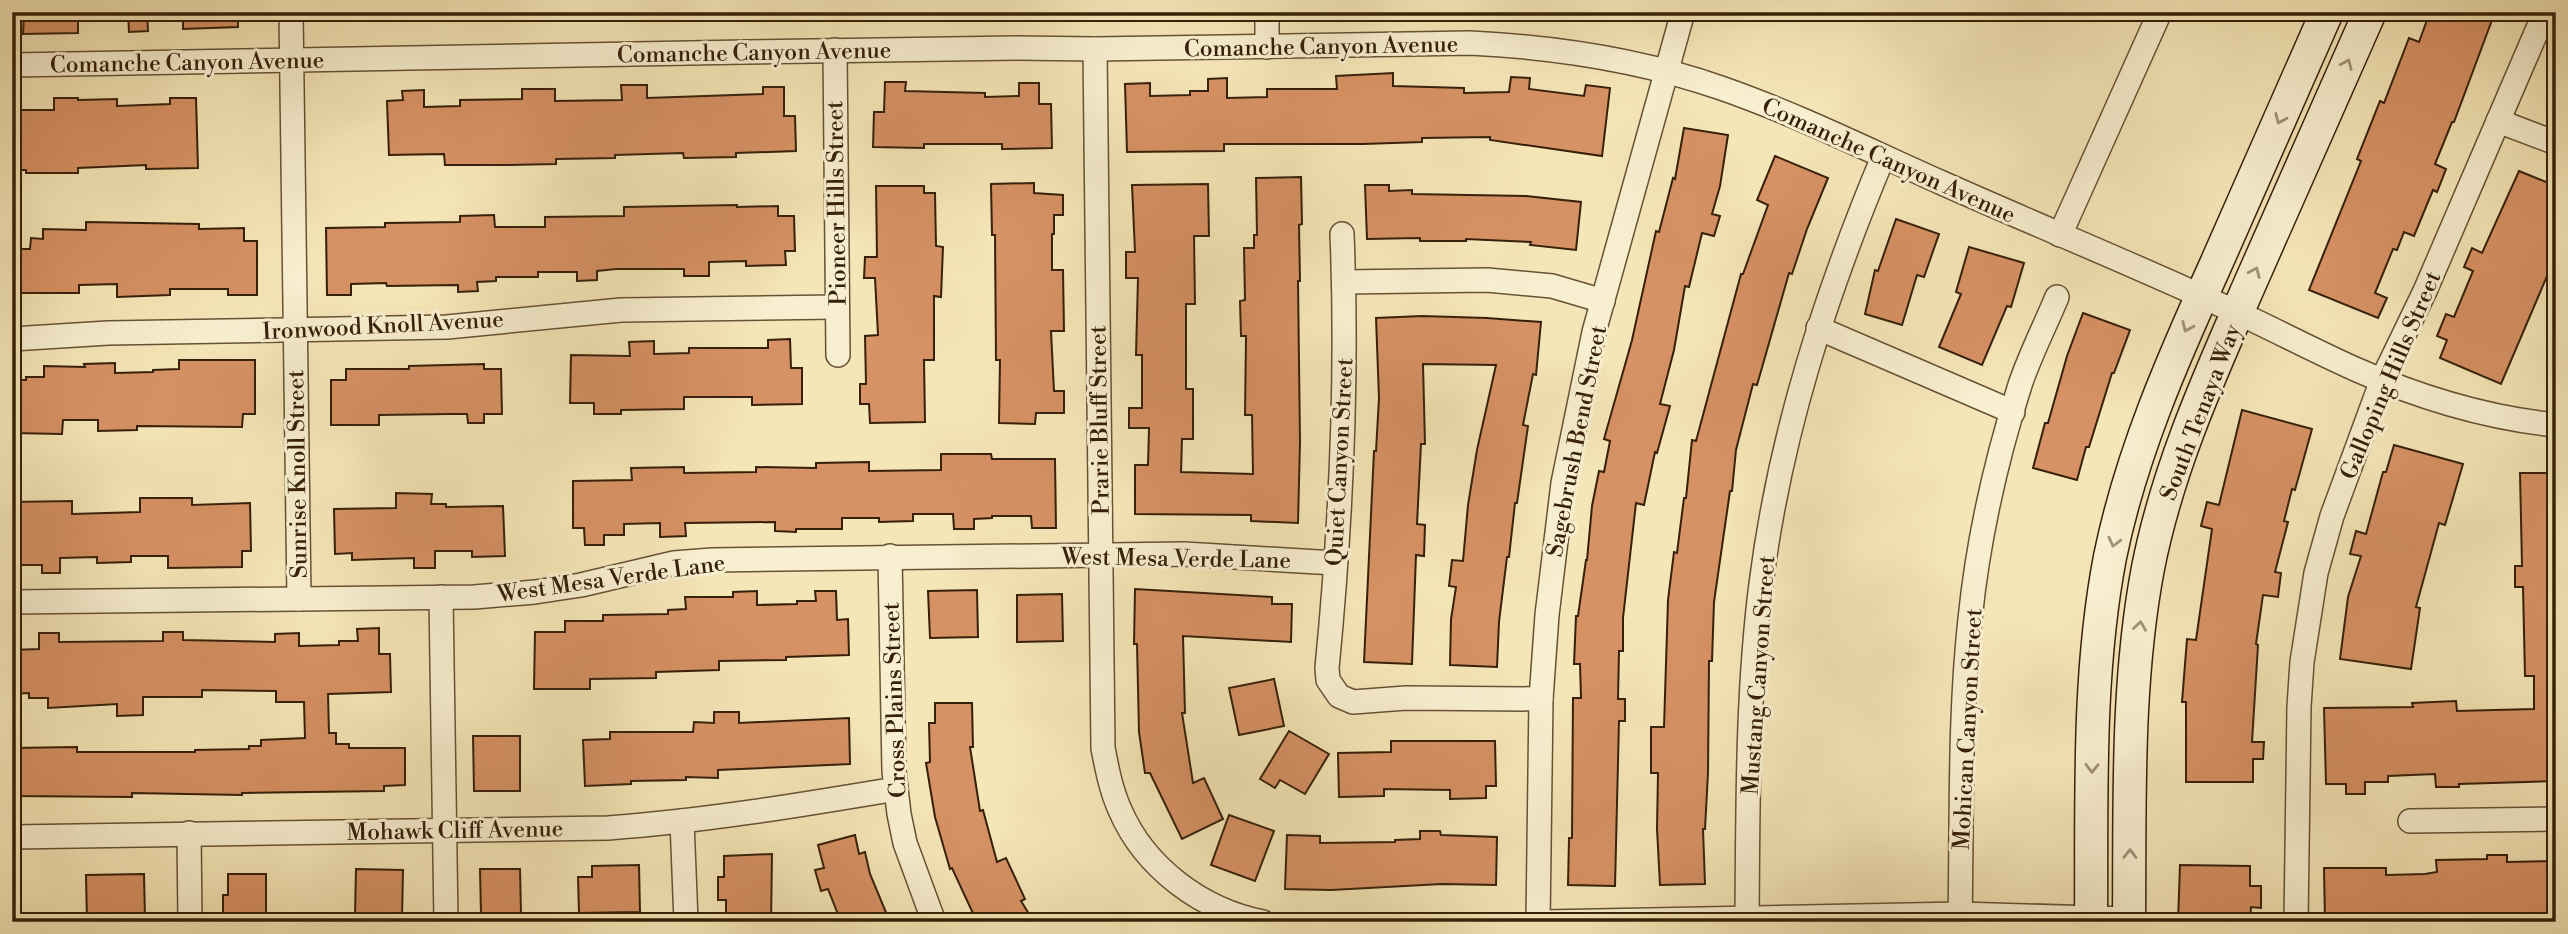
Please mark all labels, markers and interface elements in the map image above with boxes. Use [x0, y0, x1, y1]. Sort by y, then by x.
street label: Comanche Canyon Avenue [1184, 31, 1459, 63]
street label: Comanche Canyon Avenue [617, 37, 892, 69]
street label: Comanche Canyon Avenue [50, 47, 325, 79]
one-way arrow [2339, 59, 2353, 71]
street label: Comanche Canyon Avenue [1757, 92, 2020, 230]
street label: Pioneer Hills Street [821, 100, 853, 306]
one-way arrow [2274, 112, 2288, 125]
one-way arrow [2247, 267, 2261, 279]
street label: Galloping Hills Street [2334, 267, 2447, 484]
street label: Ironwood Knoll Avenue [262, 306, 505, 346]
street label: South Tenaya Way [2154, 320, 2248, 504]
one-way arrow [2181, 320, 2195, 333]
street label: Sagebrush Bend Street [1541, 323, 1613, 559]
street label: Prarie Bluff Street [1084, 325, 1116, 515]
street label: Quiet Canyon Street [1321, 357, 1359, 567]
street label: Sunrise Knoll Street [282, 369, 314, 579]
one-way arrow [2108, 536, 2122, 548]
street label: West Mesa Verde Lane [1060, 543, 1291, 575]
street label: West Mesa Verde Lane [494, 549, 727, 609]
street label: Mustang Canyon Street [1737, 555, 1781, 796]
street label: Cross Plains Street [878, 602, 912, 798]
street label: Mohican Canyon Street [1948, 608, 1988, 851]
one-way arrow [2132, 621, 2147, 632]
one-way arrow [2084, 763, 2100, 774]
street label: Mohawk Cliff Avenue [346, 815, 564, 847]
one-way arrow [2122, 848, 2138, 858]

